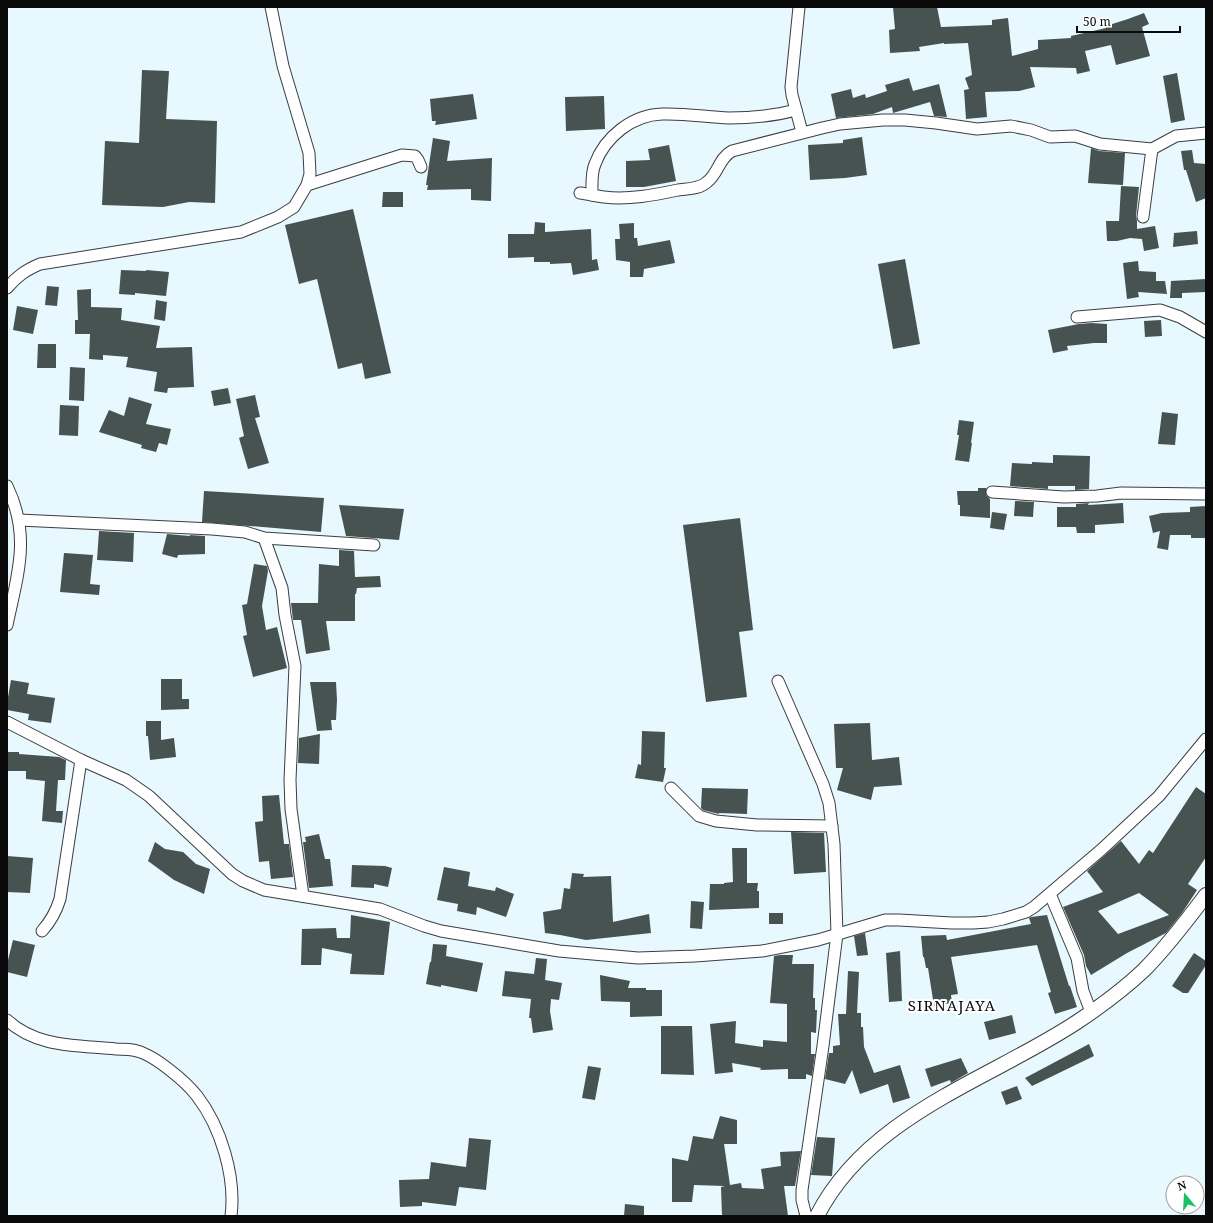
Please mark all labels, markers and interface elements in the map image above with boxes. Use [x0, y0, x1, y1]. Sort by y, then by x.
scale bar [1077, 8, 1180, 34]
text: 50 m [1083, 13, 1111, 30]
district label: SIRNAJAYA [908, 995, 996, 1015]
north arrow [1165, 1175, 1205, 1215]
text: N [1175, 1176, 1189, 1193]

